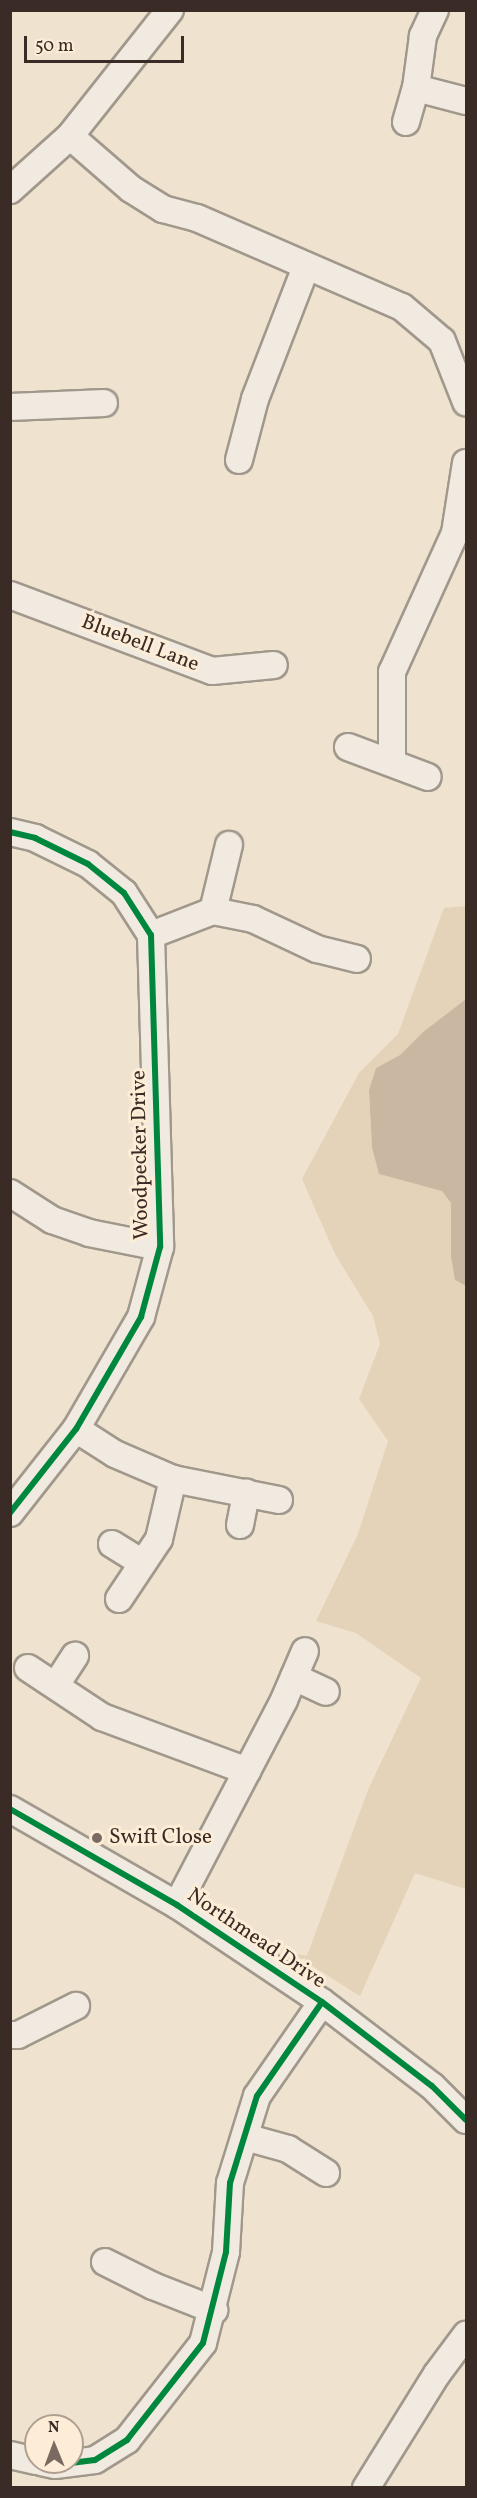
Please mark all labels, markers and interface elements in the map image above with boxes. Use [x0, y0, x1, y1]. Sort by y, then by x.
scale bar [27, 24, 188, 62]
text: 50 m [35, 34, 74, 59]
street label: Bluebell Lane [78, 610, 202, 678]
street label: Woodpecker Drive [127, 1070, 155, 1240]
place label: Swift Close [109, 1825, 212, 1851]
marker: Swift Close [90, 1831, 104, 1845]
street label: Northmead Drive [182, 1883, 330, 1995]
north arrow [24, 2414, 84, 2474]
text: N [48, 2417, 60, 2439]

